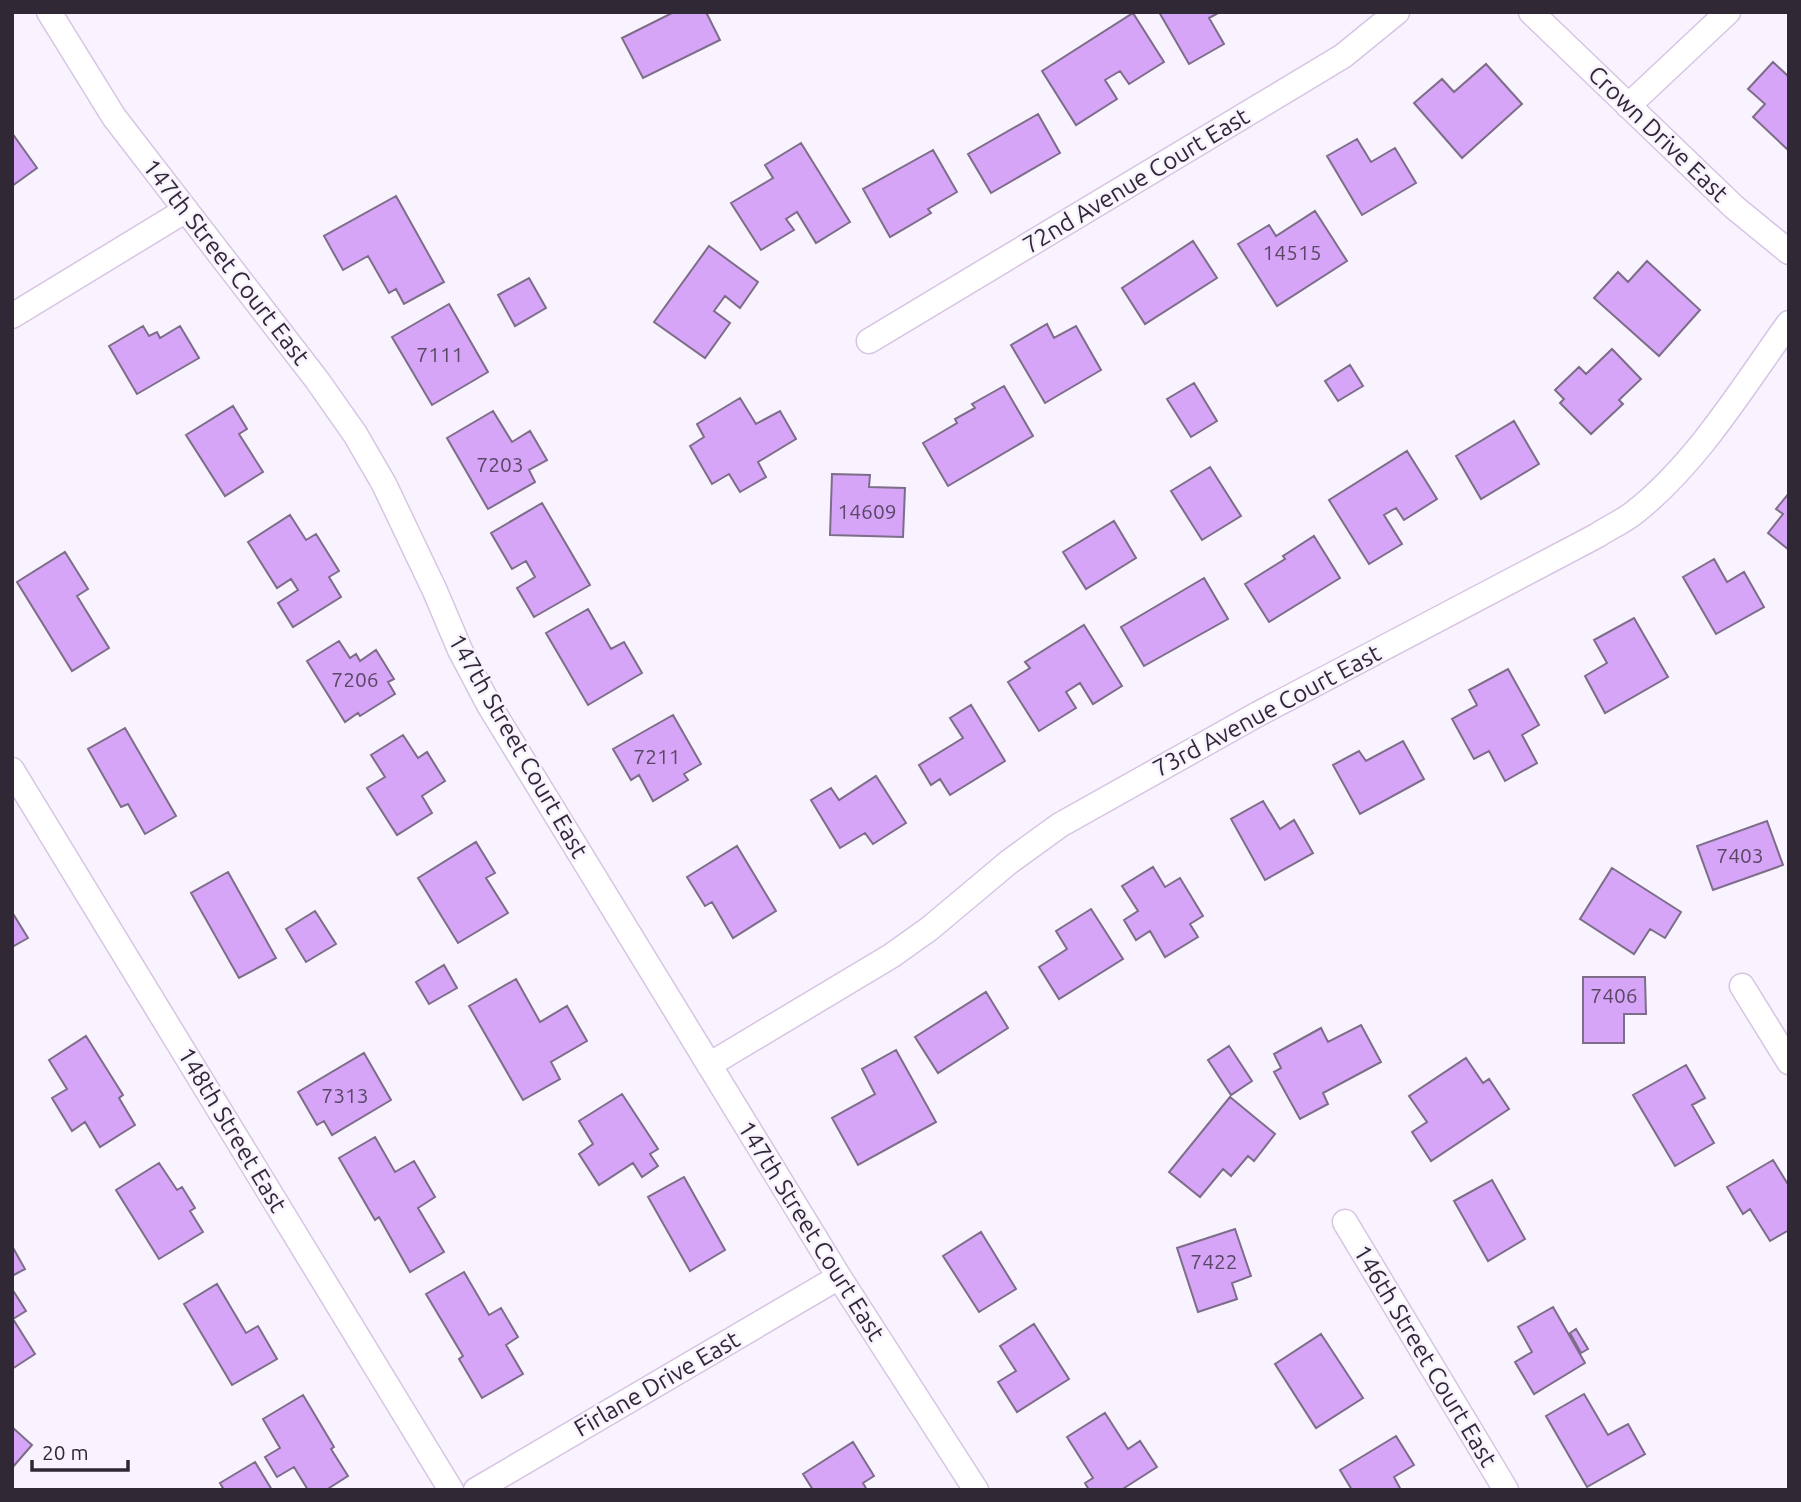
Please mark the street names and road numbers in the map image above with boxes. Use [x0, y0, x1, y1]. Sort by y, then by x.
street label: Crown Drive East [1583, 60, 1734, 207]
street label: 72nd Avenue Court East [1018, 102, 1254, 259]
street label: 147th Street Court East [138, 153, 316, 370]
street label: 147th Street Court East [443, 629, 594, 863]
street label: 73rd Avenue Court East [1148, 639, 1386, 782]
street label: 148th Street East [173, 1042, 293, 1217]
street label: 147th Street Court East [733, 1116, 890, 1346]
street label: 146th Street Court East [1348, 1240, 1503, 1472]
street label: Firlane Drive East [569, 1325, 745, 1442]

